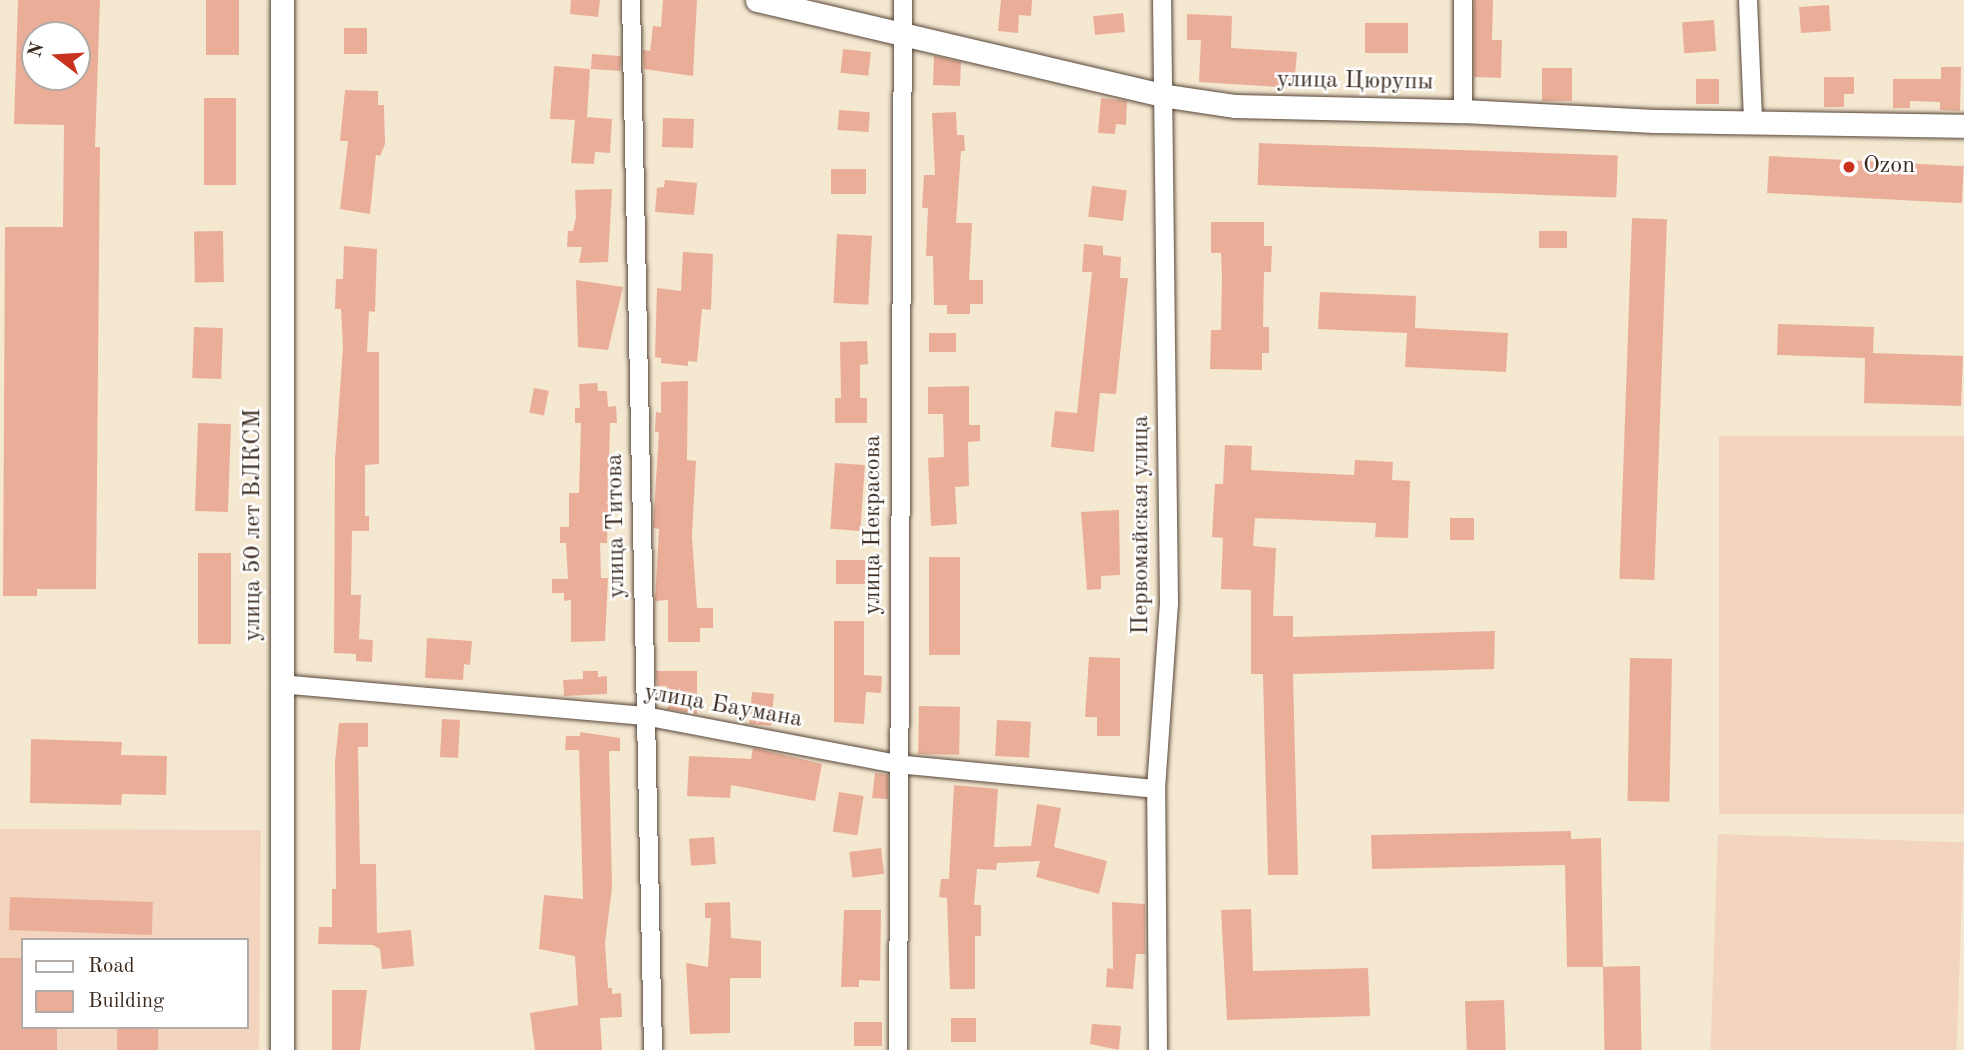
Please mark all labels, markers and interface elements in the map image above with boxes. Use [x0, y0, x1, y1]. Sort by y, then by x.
north arrow [21, 21, 91, 91]
text: N [26, 41, 49, 60]
street label: улица Цюрупы [1276, 66, 1434, 98]
place label: Ozon [1863, 153, 1915, 181]
marker: Ozon [1841, 159, 1857, 175]
street label: улица 50 лет ВЛКСМ [240, 409, 268, 641]
street label: Первомайская улица [1128, 415, 1156, 635]
street label: улица Некрасова [860, 435, 888, 615]
street label: улица Титова [601, 453, 633, 599]
street label: улица Баумана [642, 679, 804, 735]
legend [21, 938, 248, 1029]
text: Road [88, 956, 135, 977]
text: Building [88, 991, 164, 1012]

